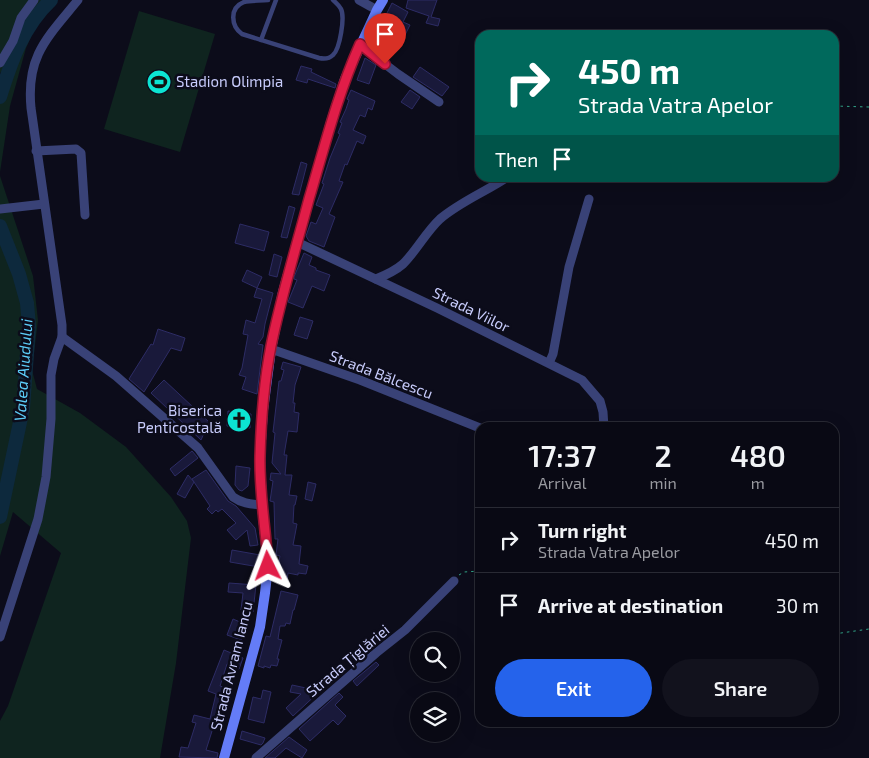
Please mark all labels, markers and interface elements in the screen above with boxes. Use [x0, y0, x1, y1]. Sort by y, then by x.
pin [364, 13, 406, 64]
icon: arrive [371, 20, 399, 48]
text: 450 m [578, 49, 680, 91]
icon: right [495, 50, 560, 115]
sports icon: Stadion Olimpia [146, 69, 172, 95]
place label: Stadion Olimpia [176, 72, 283, 90]
text: Strada Vatra Apelor [578, 91, 773, 117]
icon: arrive [548, 145, 576, 173]
text: Then [495, 148, 538, 171]
street label: Strada Viilor [430, 283, 513, 336]
water label: Valea Aiudului [9, 318, 36, 422]
street label: Strada Bălcescu [327, 346, 436, 402]
place label: Biserica Penticostală [137, 401, 222, 436]
church icon: Biserica Penticostală [226, 407, 252, 433]
text: 17:37 [528, 437, 596, 473]
text: 2 [654, 437, 672, 473]
text: 480 [730, 437, 786, 473]
text: Arrival [538, 473, 587, 492]
text: min [649, 473, 677, 492]
text: m [751, 473, 765, 492]
text: Turn right [538, 519, 626, 542]
icon: right [495, 526, 523, 554]
text: 450 m [765, 529, 819, 552]
position arrow [241, 539, 293, 591]
text: Strada Vatra Apelor [538, 542, 680, 561]
icon: arrive [495, 591, 523, 619]
text: Arrive at destination [538, 594, 723, 617]
text: 30 m [776, 594, 819, 617]
street label: Strada Avram Iancu [206, 599, 256, 732]
street label: Strada Țiglăriei [302, 620, 394, 702]
map controls [410, 632, 460, 742]
button: search [410, 632, 460, 682]
button: Exit [495, 659, 652, 717]
button: Share [662, 659, 819, 717]
button: layers [410, 692, 460, 742]

